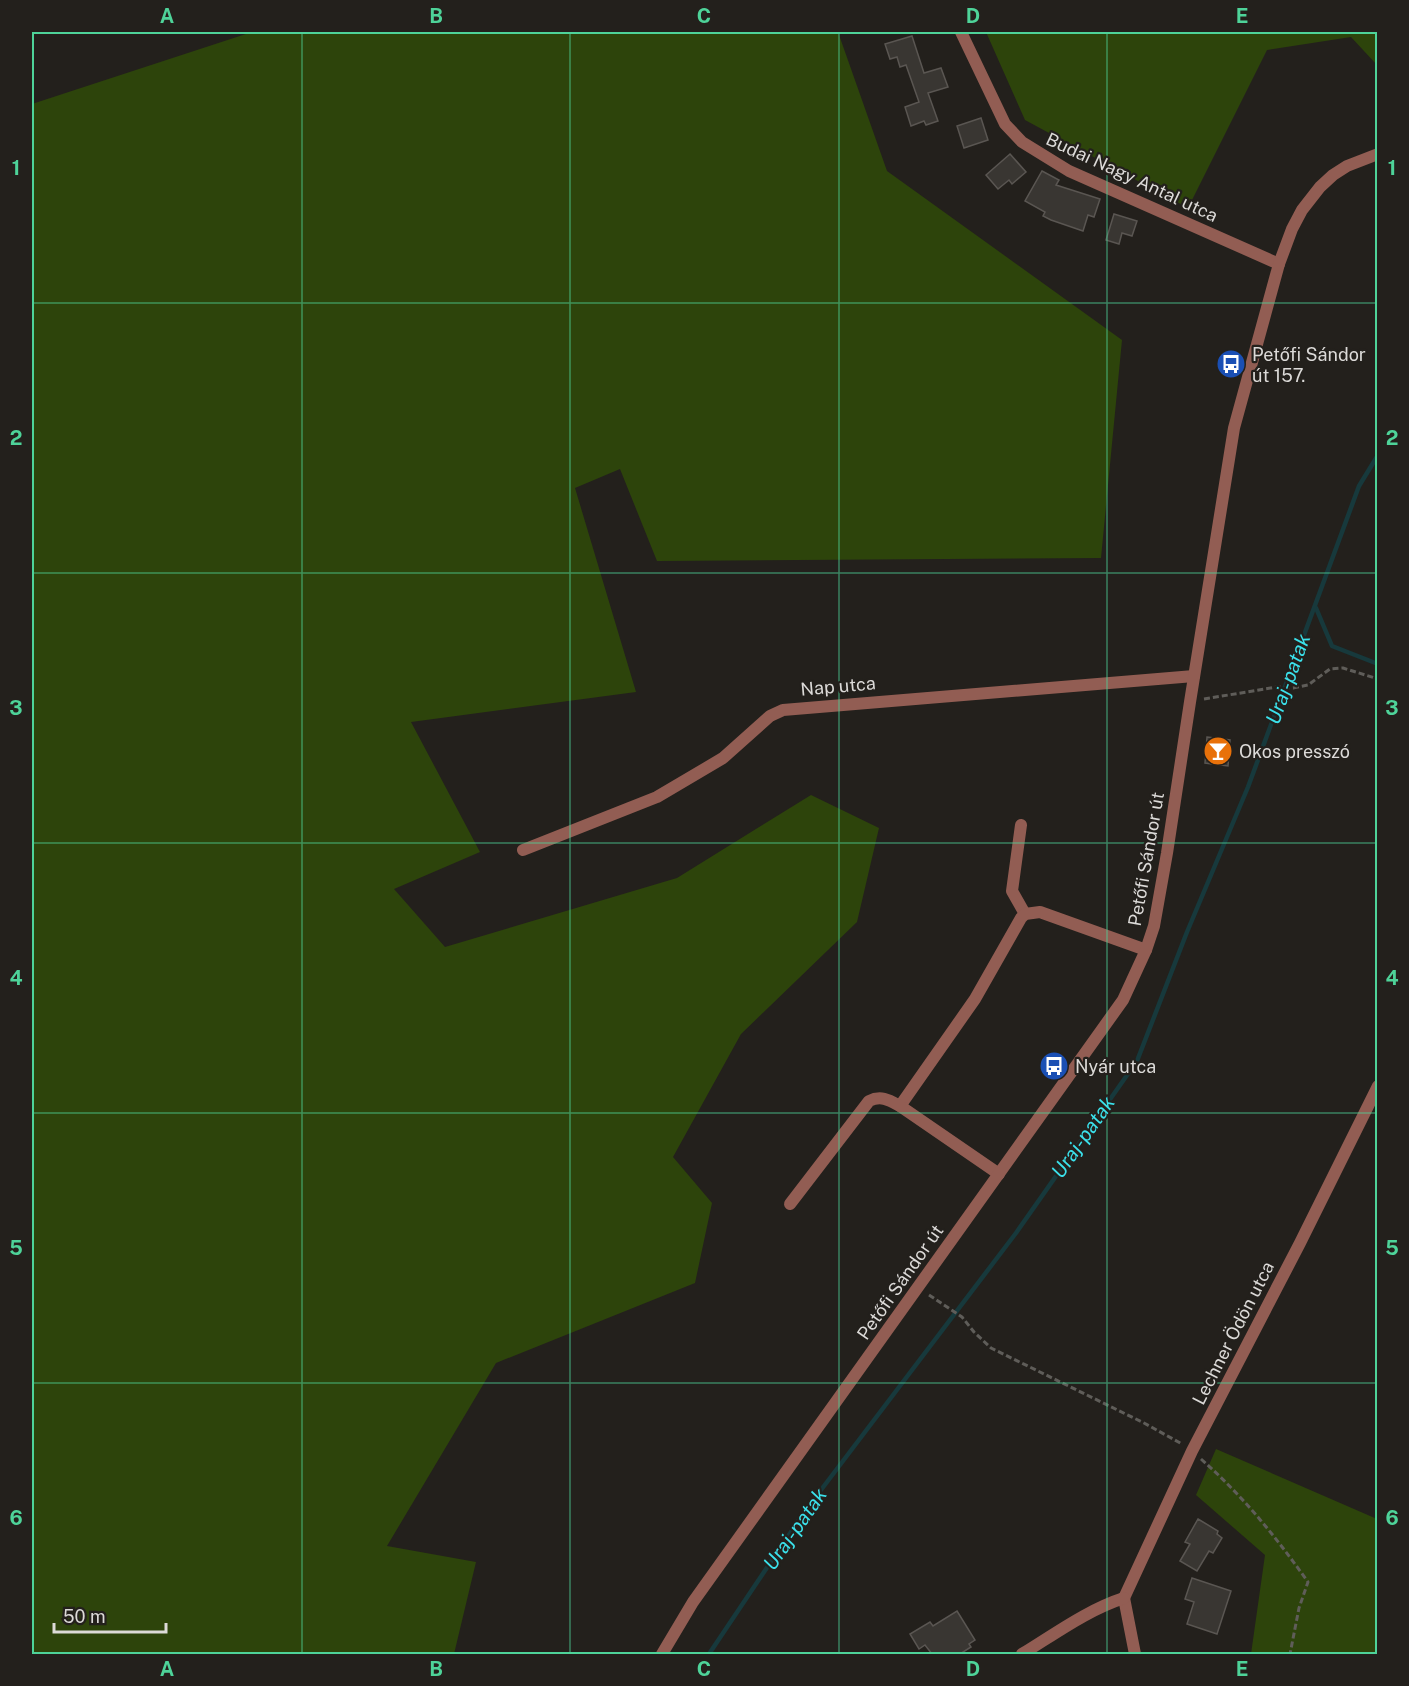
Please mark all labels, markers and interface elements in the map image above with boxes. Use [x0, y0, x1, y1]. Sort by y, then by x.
text: A [160, 4, 174, 28]
text: B [429, 4, 443, 28]
text: C [697, 4, 711, 28]
text: D [966, 4, 980, 28]
text: E [1236, 4, 1248, 28]
street label: Budai Nagy Antal utca [1043, 128, 1221, 226]
text: 1 [12, 156, 20, 180]
text: 1 [1388, 156, 1396, 180]
place label: Petőfi Sándor út 157. [1252, 344, 1366, 386]
bus stop icon: Petőfi Sándor út 157. [1215, 348, 1247, 380]
text: 2 [10, 426, 22, 450]
text: 2 [1386, 426, 1398, 450]
water label: Uraj-patak [1261, 630, 1315, 727]
street label: Nap utca [800, 672, 876, 700]
text: 3 [9, 696, 23, 720]
text: 3 [1385, 696, 1399, 720]
bar icon: Okos presszó [1202, 735, 1234, 767]
place label: Okos presszó [1239, 741, 1350, 762]
street label: Petőfi Sándor út [1124, 790, 1168, 928]
text: 4 [9, 966, 23, 990]
text: 4 [1385, 966, 1399, 990]
bus stop icon: Nyár utca [1038, 1050, 1070, 1082]
place label: Nyár utca [1075, 1056, 1156, 1077]
water label: Uraj-patak [1046, 1091, 1120, 1183]
street label: Petőfi Sándor út [852, 1220, 948, 1344]
text: 5 [9, 1236, 23, 1260]
text: 5 [1385, 1236, 1399, 1260]
street label: Lechner Ödön utca [1187, 1257, 1278, 1408]
water label: Uraj-patak [758, 1483, 832, 1575]
text: 6 [9, 1506, 23, 1530]
text: 6 [1385, 1506, 1399, 1530]
scale bar [54, 1596, 166, 1634]
text: 50 m [63, 1606, 106, 1627]
text: A [160, 1657, 174, 1681]
text: B [429, 1657, 443, 1681]
text: C [697, 1657, 711, 1681]
text: D [966, 1657, 980, 1681]
text: E [1236, 1657, 1248, 1681]

